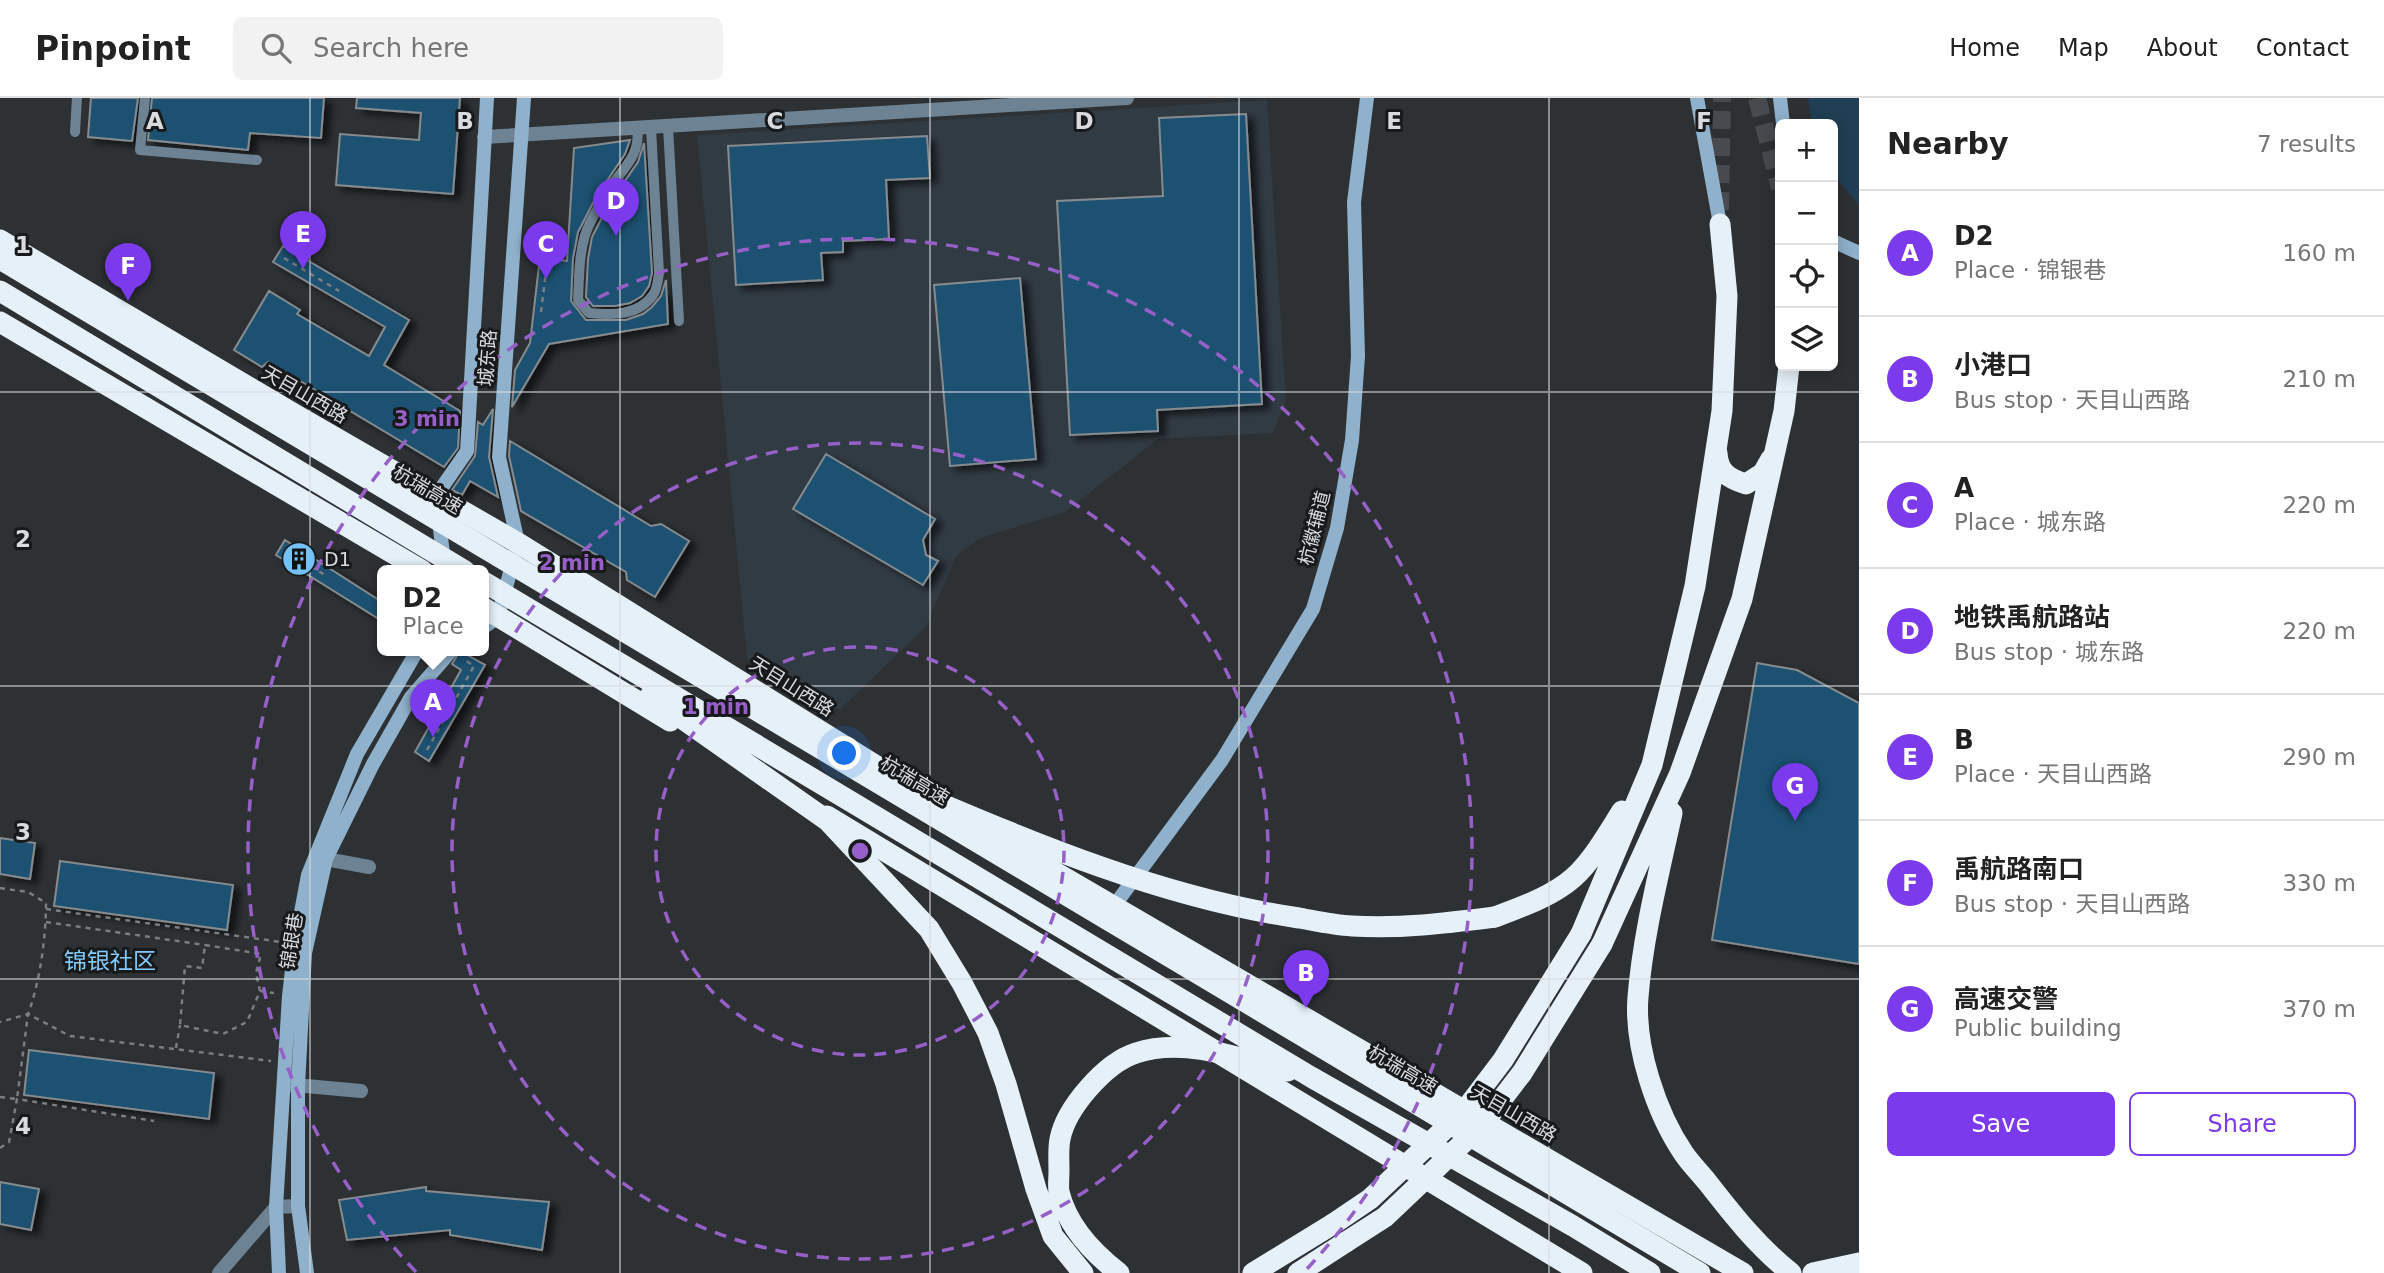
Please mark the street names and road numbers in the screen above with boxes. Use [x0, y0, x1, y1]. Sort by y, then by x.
street label: 城东路 [474, 329, 500, 387]
street label: 天目山西路 [258, 361, 352, 427]
street label: 杭瑞高速 [390, 460, 466, 518]
street label: 杭徽辅道 [1294, 488, 1334, 568]
street label: 天目山西路 [746, 651, 838, 721]
street label: 杭瑞高速 [877, 751, 953, 809]
street label: 锦银巷 [276, 911, 306, 971]
street label: 杭瑞高速 [1365, 1040, 1441, 1098]
street label: 天目山西路 [1467, 1080, 1561, 1146]

